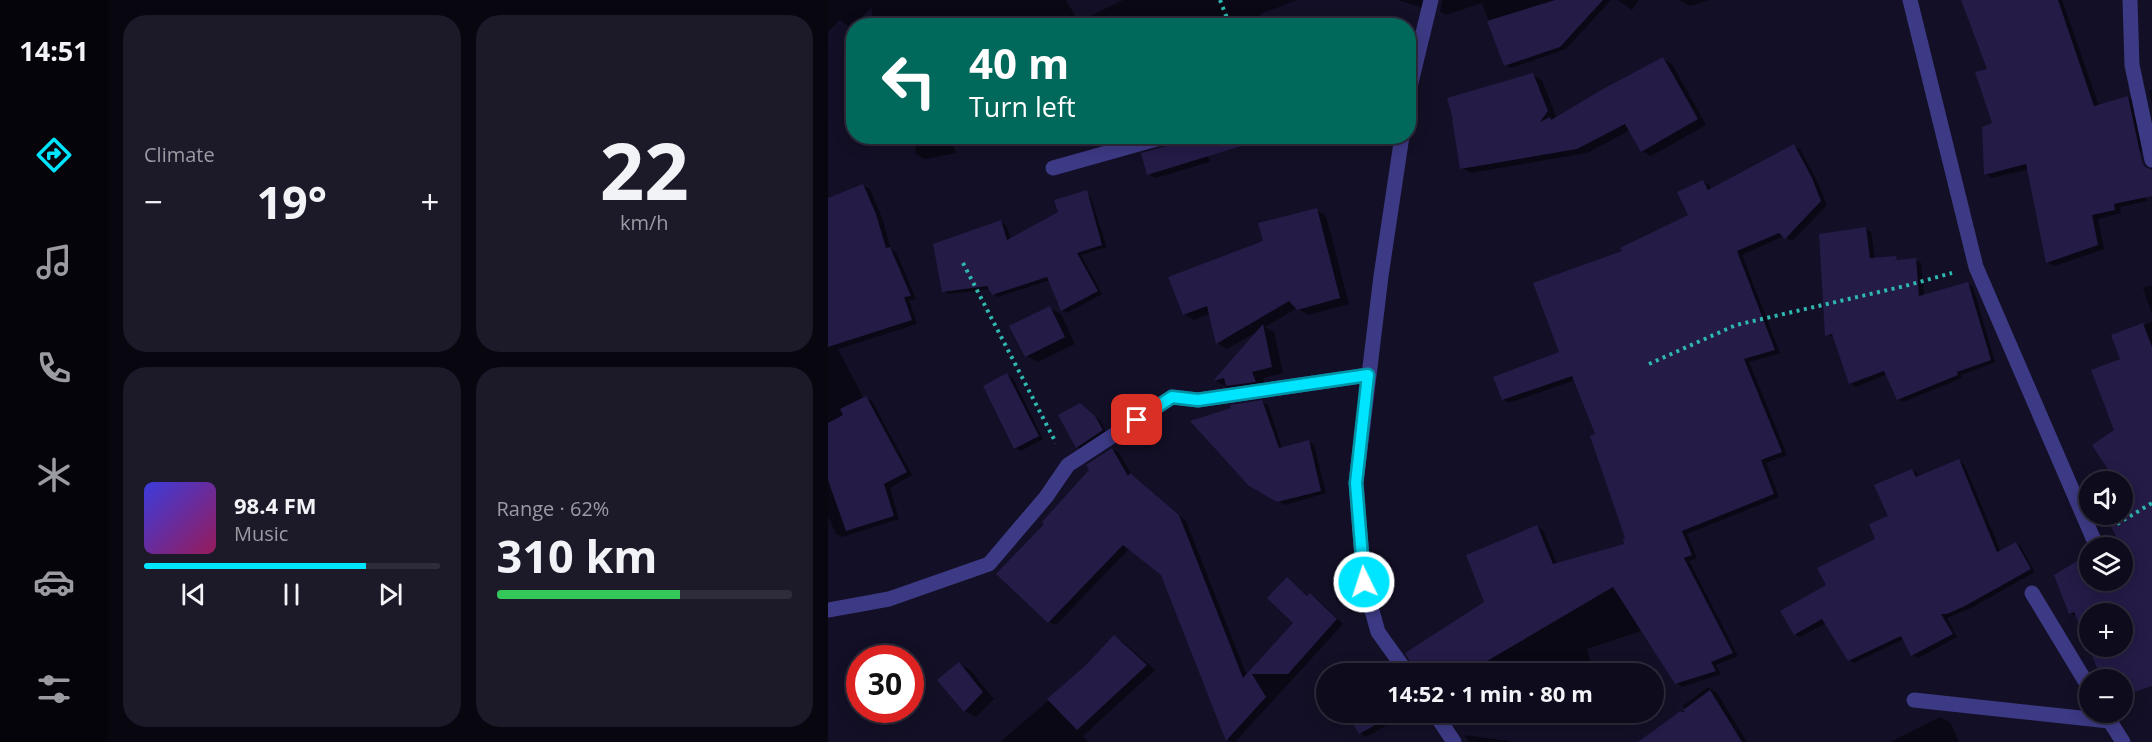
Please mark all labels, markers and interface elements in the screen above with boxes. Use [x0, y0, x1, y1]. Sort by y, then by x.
text: 14:51 [19, 32, 89, 69]
text: 40 m [969, 34, 1069, 91]
icon: left [870, 42, 948, 120]
text: Turn left [969, 88, 1076, 125]
text: 22 [600, 117, 689, 223]
icon: directions [33, 134, 75, 176]
text: Climate [144, 141, 215, 168]
text: 19° [256, 171, 327, 232]
text: − [144, 179, 163, 224]
text: + [421, 179, 439, 224]
text: km/h [620, 209, 669, 236]
icon: music [33, 241, 75, 283]
icon: phone [33, 347, 75, 389]
pin [1111, 394, 1162, 445]
icon: arrive [1120, 403, 1153, 436]
icon: climate [33, 454, 75, 496]
map controls [2079, 471, 2133, 723]
button: sound [2079, 471, 2133, 525]
text: 98.4 FM [234, 490, 317, 520]
text: Range · 62% [497, 495, 609, 522]
text: Music [234, 520, 288, 547]
text: 310 km [497, 525, 657, 586]
button: layers [2079, 537, 2133, 591]
position arrow [1332, 550, 1396, 614]
icon: car [33, 561, 75, 603]
icon: previous [177, 578, 210, 611]
icon: pause [275, 578, 308, 611]
icon: next [374, 578, 407, 611]
button: + [2079, 603, 2133, 657]
speed limit sign: 30 [846, 645, 924, 723]
icon: filters [33, 668, 75, 710]
button: − [2079, 669, 2133, 723]
text: 14:52 · 1 min · 80 m [1387, 678, 1593, 708]

